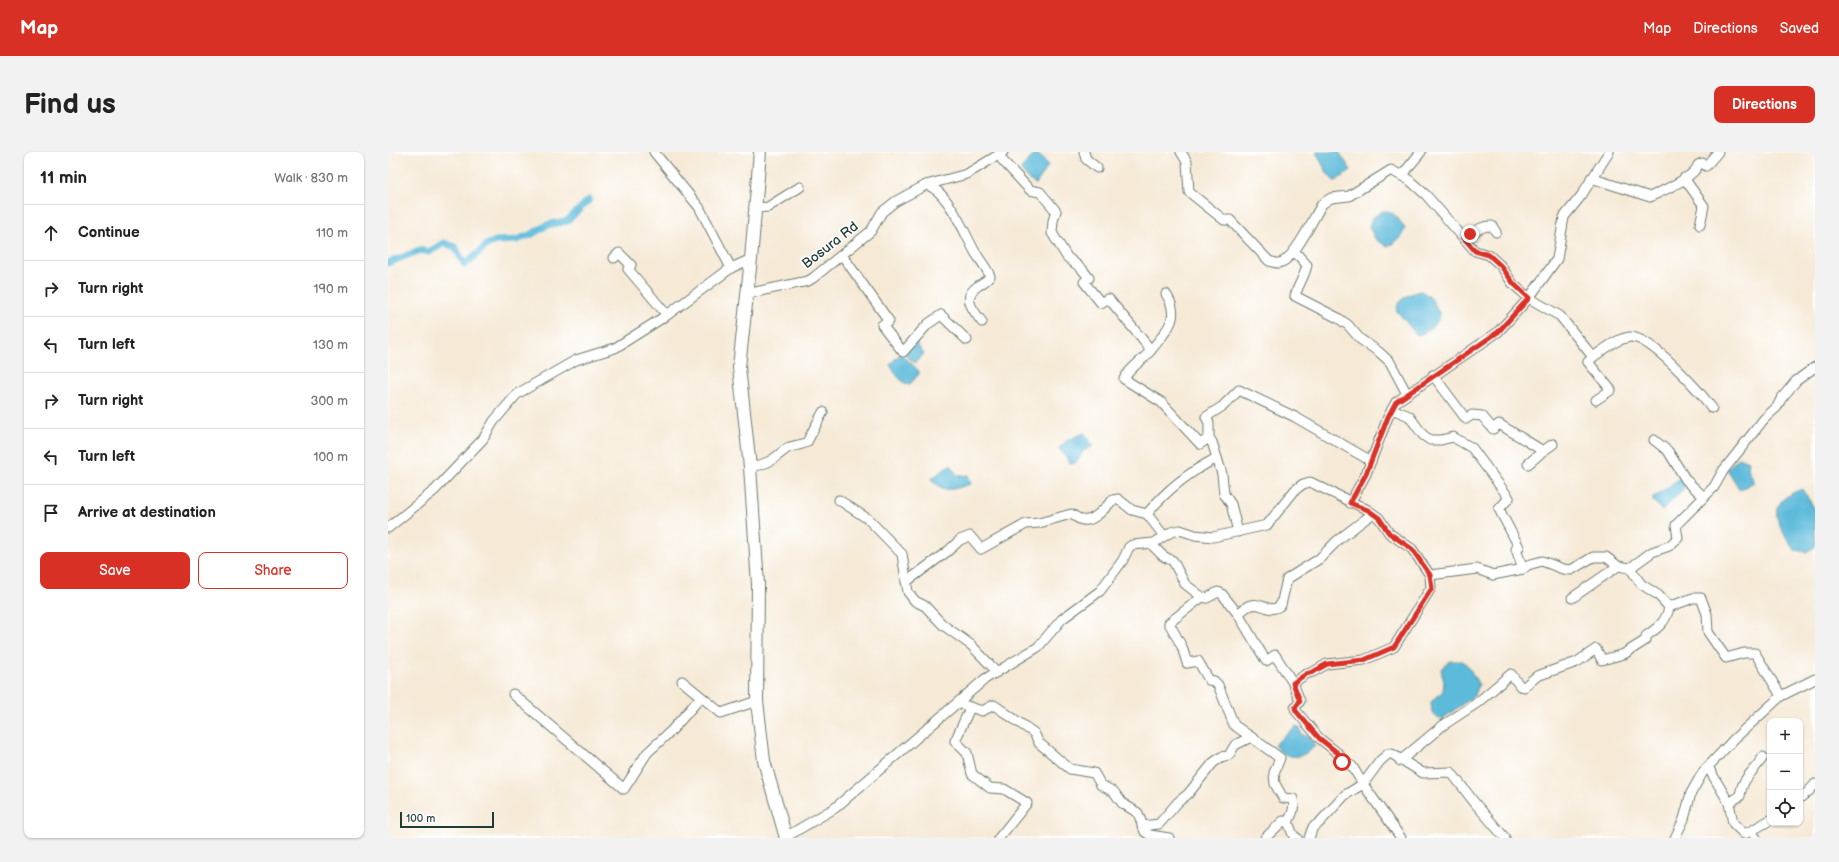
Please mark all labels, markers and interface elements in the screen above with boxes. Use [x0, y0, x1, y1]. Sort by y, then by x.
text: Map [20, 17, 58, 40]
text: Map [1643, 20, 1671, 37]
text: Directions [1693, 20, 1758, 37]
text: Saved [1780, 20, 1819, 37]
button: Directions [1714, 86, 1815, 123]
text: Find us [24, 88, 116, 121]
text: 11 min [40, 168, 87, 188]
text: Walk · 830 m [274, 170, 348, 186]
street label: Bosura Rd [798, 218, 862, 272]
icon: ahead [40, 222, 62, 244]
text: Continue [78, 223, 140, 242]
text: 110 m [316, 225, 348, 241]
route end [1461, 225, 1479, 243]
icon: right [40, 278, 62, 300]
text: Turn right [78, 279, 143, 298]
text: 190 m [314, 281, 348, 297]
icon: left [40, 334, 62, 356]
text: Turn left [78, 335, 135, 354]
text: 130 m [313, 337, 348, 353]
icon: right [40, 390, 62, 412]
text: Turn right [78, 391, 143, 410]
text: 300 m [310, 393, 348, 409]
icon: left [40, 446, 62, 468]
text: Turn left [78, 447, 135, 466]
text: 100 m [313, 449, 348, 465]
icon: arrive [40, 502, 62, 524]
text: Arrive at destination [78, 503, 216, 522]
button: Save [40, 552, 190, 589]
button: Share [198, 552, 348, 589]
map controls [1767, 718, 1803, 826]
button: + [1767, 718, 1803, 754]
route start [1333, 753, 1351, 771]
button: − [1767, 754, 1803, 790]
button: locate [1767, 790, 1803, 826]
scale bar [400, 810, 494, 829]
text: 100 m [406, 812, 435, 825]

